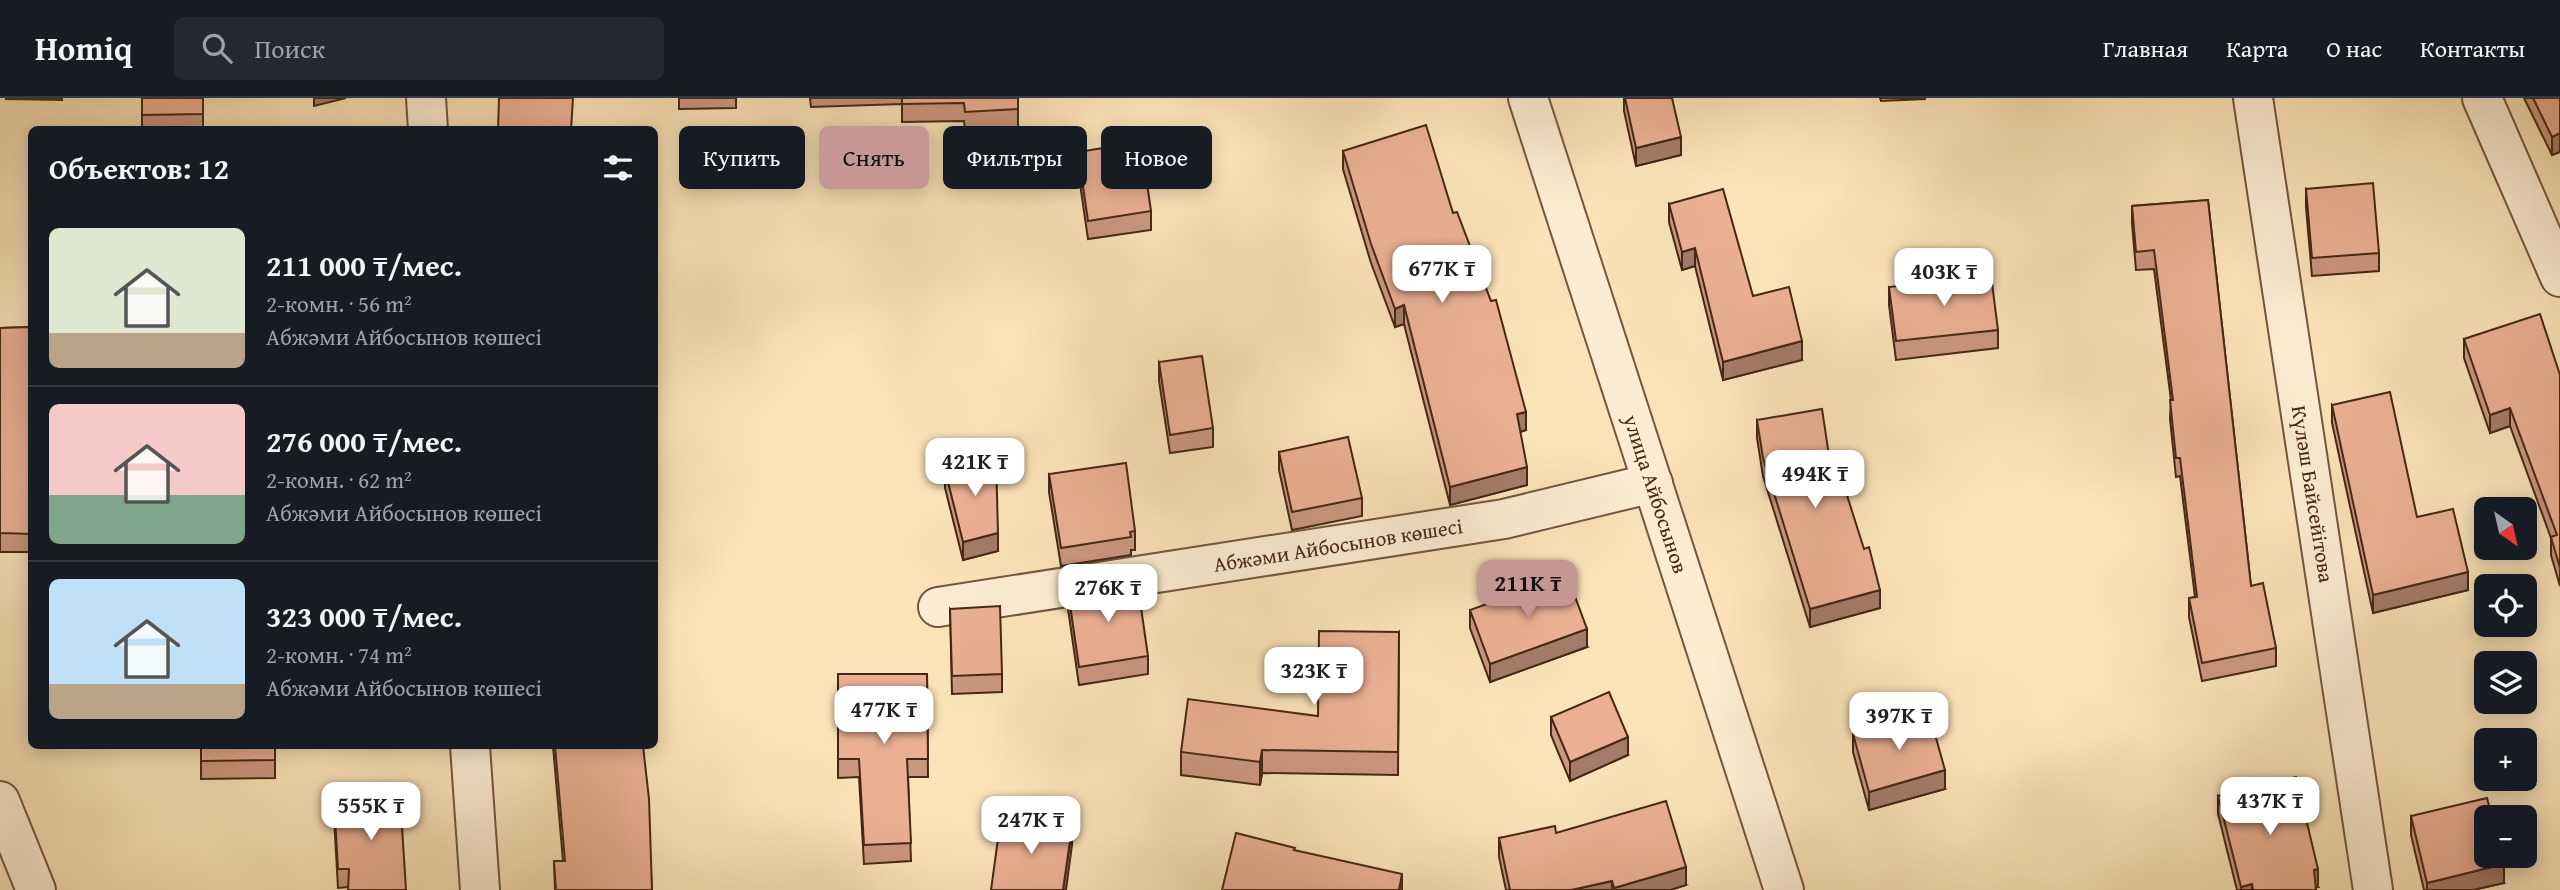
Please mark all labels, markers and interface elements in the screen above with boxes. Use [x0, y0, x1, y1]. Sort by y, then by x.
search box [174, 17, 664, 80]
text: Homiq [35, 24, 132, 72]
icon: search [198, 29, 236, 67]
text: Поиск [254, 29, 325, 68]
text: Главная [2103, 31, 2188, 66]
text: Карта [2226, 31, 2288, 66]
text: О нас [2326, 31, 2382, 66]
text: Контакты [2420, 31, 2525, 66]
chip: Купить [679, 126, 805, 189]
chip: Снять [819, 126, 929, 189]
chip: Фильтры [943, 126, 1087, 189]
chip: Новое [1101, 126, 1212, 189]
text: Объектов: 12 [49, 146, 229, 190]
icon: filters [599, 149, 637, 187]
text: 211 000 ₸/мес. [266, 243, 462, 287]
pin: 677K ₸ [1385, 246, 1499, 305]
pin: 403K ₸ [1887, 248, 2001, 308]
text: 677K ₸ [1408, 251, 1476, 284]
text: 403K ₸ [1910, 254, 1978, 287]
icon: home [105, 256, 189, 340]
text: 2-комн. · 56 m² [266, 287, 412, 320]
text: Абжәми Айбосынов көшесі [266, 320, 542, 353]
street label: Күләш Байсейітова [2284, 403, 2342, 585]
street label: улица Айбосынов [1615, 410, 1696, 577]
text: 276 000 ₸/мес. [266, 419, 462, 463]
icon: home [105, 432, 189, 516]
pin: 421K ₸ [918, 438, 1032, 498]
text: 421K ₸ [941, 444, 1009, 477]
pin: 494K ₸ [1758, 450, 1872, 510]
text: 494K ₸ [1781, 456, 1849, 489]
text: 2-комн. · 62 m² [266, 463, 412, 496]
text: Абжәми Айбосынов көшесі [266, 496, 542, 529]
north arrow [2474, 497, 2538, 560]
map controls [2474, 497, 2537, 868]
street label: Абжәми Айбосынов көшесі [1211, 510, 1465, 580]
pin: 211K ₸ [1471, 560, 1585, 620]
pin: 276K ₸ [1051, 564, 1165, 624]
text: 211K ₸ [1494, 566, 1562, 599]
text: 276K ₸ [1074, 570, 1142, 603]
button: locate [2474, 574, 2537, 637]
text: 323 000 ₸/мес. [266, 594, 462, 638]
icon: home [105, 607, 189, 691]
text: 2-комн. · 74 m² [266, 638, 412, 671]
pin: 323K ₸ [1257, 648, 1371, 707]
button: layers [2474, 651, 2537, 714]
text: 323K ₸ [1280, 653, 1348, 686]
text: Абжәми Айбосынов көшесі [266, 671, 542, 704]
pin: 477K ₸ [827, 686, 941, 746]
text: 477K ₸ [850, 692, 918, 725]
pin: 397K ₸ [1842, 692, 1956, 752]
text: 397K ₸ [1865, 698, 1933, 731]
button: + [2474, 728, 2537, 791]
pin: 437K ₸ [2213, 778, 2327, 837]
pin: 555K ₸ [314, 782, 428, 842]
text: 437K ₸ [2236, 783, 2304, 816]
text: 555K ₸ [337, 788, 405, 821]
pin: 247K ₸ [974, 796, 1088, 856]
text: 247K ₸ [997, 802, 1065, 835]
button: − [2474, 805, 2537, 868]

